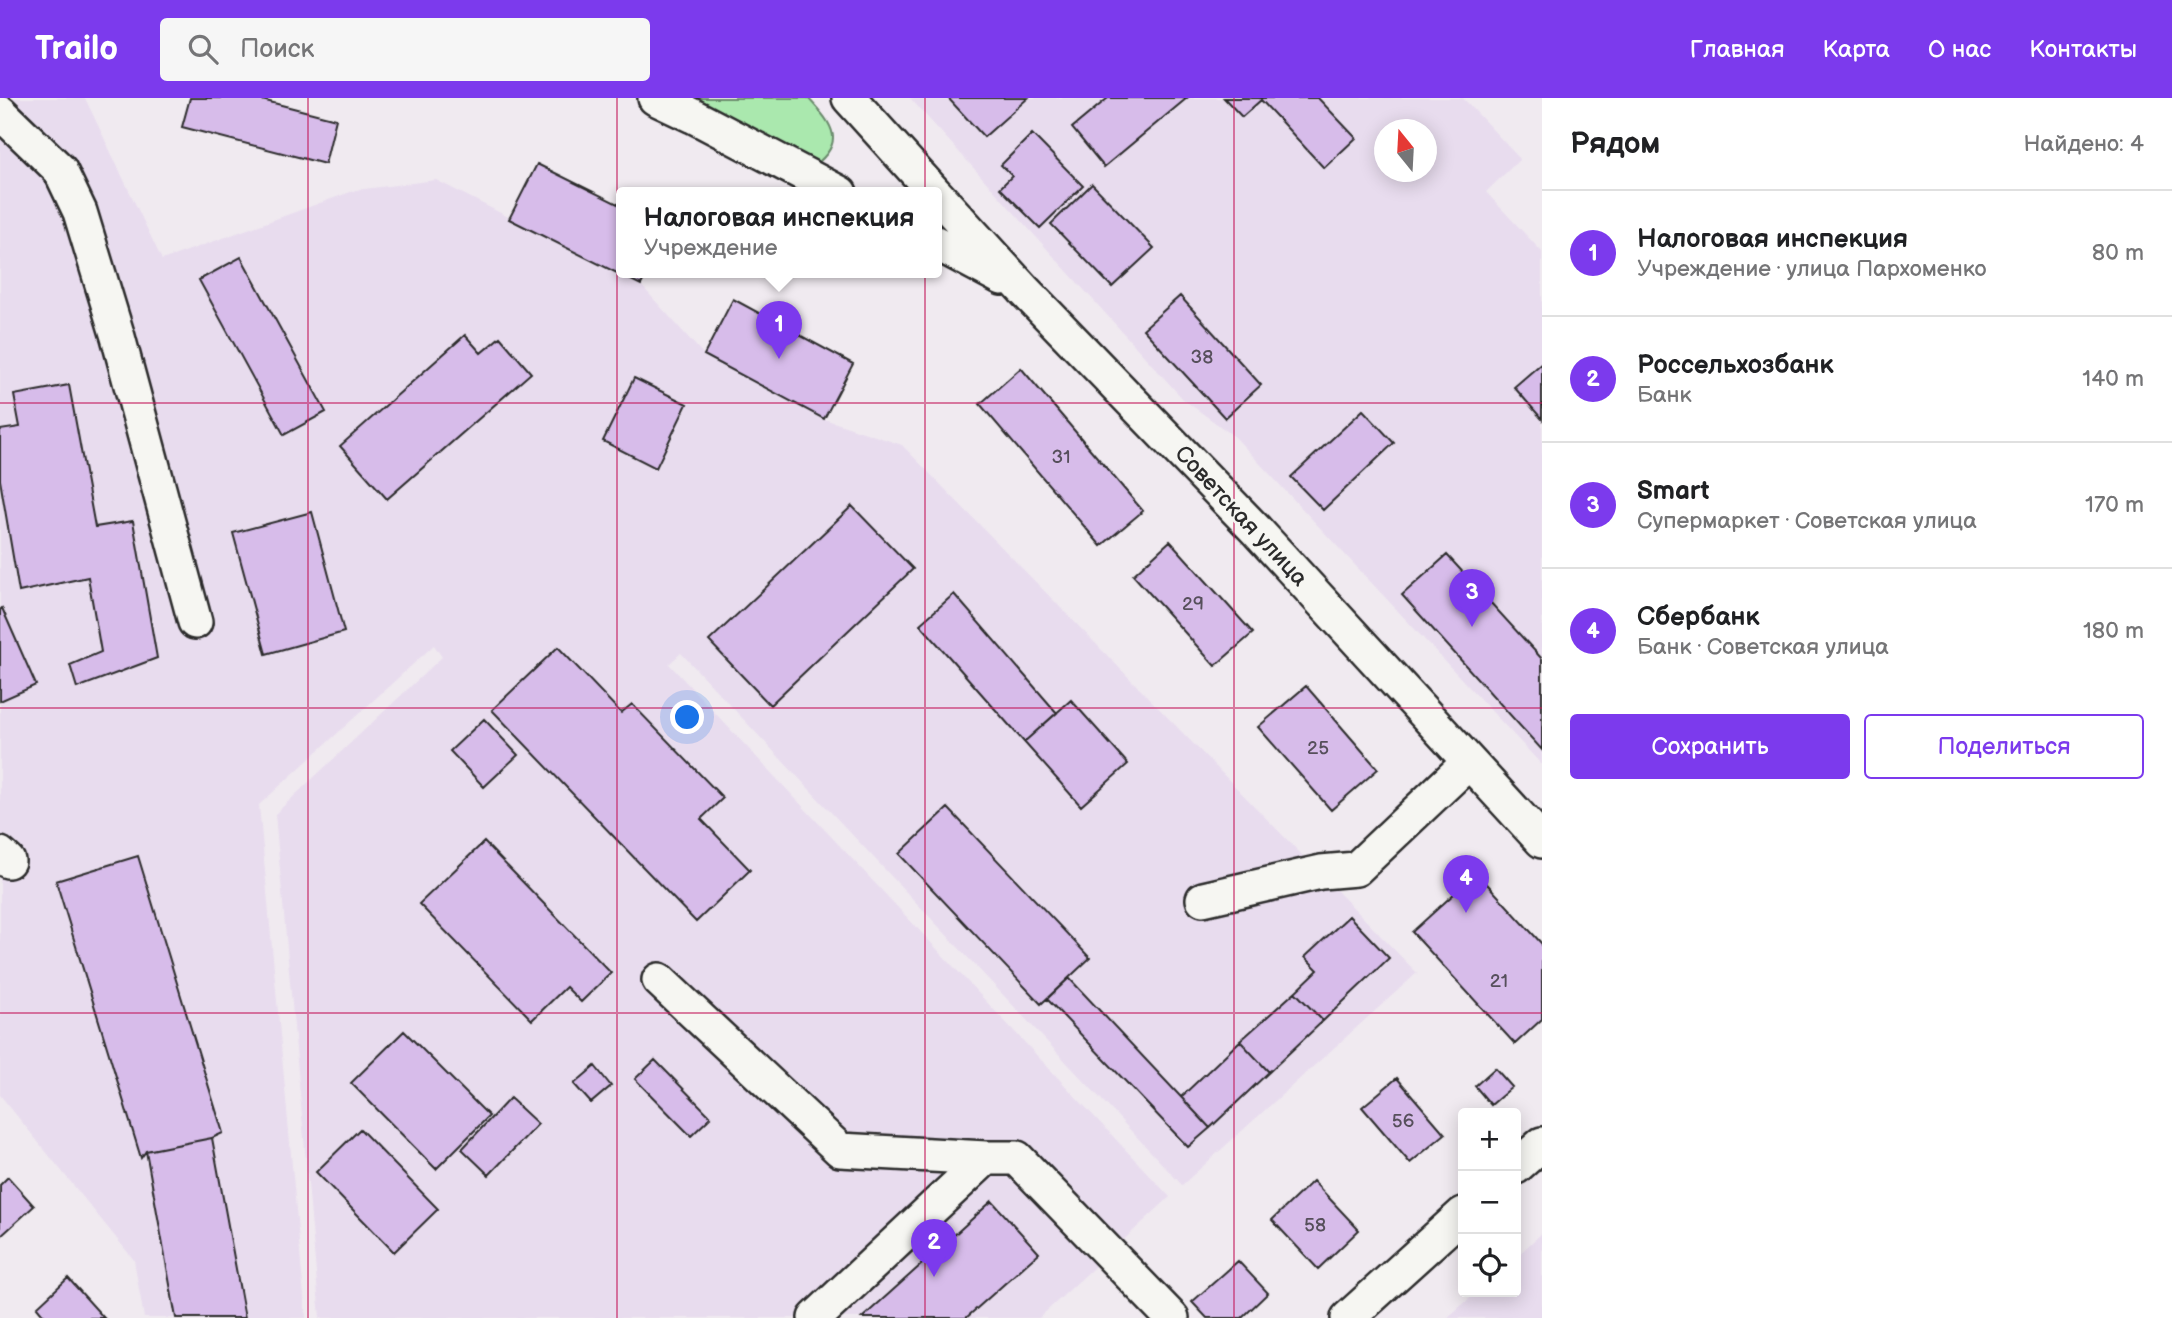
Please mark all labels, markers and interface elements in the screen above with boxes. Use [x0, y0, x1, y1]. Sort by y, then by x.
search box [160, 18, 650, 81]
text: Trailo [35, 29, 118, 69]
icon: search [184, 30, 222, 68]
text: Поиск [240, 34, 314, 65]
text: Главная [1690, 35, 1784, 64]
text: Карта [1822, 35, 1890, 64]
text: О нас [1928, 35, 1991, 64]
text: Контакты [2029, 35, 2137, 64]
north arrow [1374, 119, 1437, 182]
text: Рядом [1570, 126, 1660, 162]
text: Найдено: 4 [2024, 130, 2144, 158]
popup [616, 187, 942, 278]
text: Налоговая инспекция [644, 203, 915, 234]
text: Налоговая инспекция [1637, 224, 1908, 255]
text: Учреждение [644, 234, 778, 262]
text: 1 [1588, 239, 1598, 267]
text: 80 m [2092, 239, 2144, 267]
text: Учреждение · улица Пархоменко [1637, 255, 1987, 283]
pin: 1 [756, 301, 802, 359]
house number: 38 [1191, 346, 1213, 369]
text: Россельхозбанк [1637, 350, 1834, 381]
text: 2 [1586, 365, 1600, 393]
text: 140 m [2082, 365, 2144, 393]
text: Банк [1637, 381, 1692, 409]
street label: Советская улица [1169, 440, 1314, 592]
house number: 31 [1051, 446, 1071, 469]
text: Smart [1637, 476, 1709, 507]
text: 3 [1586, 491, 1600, 519]
text: 170 m [2085, 491, 2144, 519]
text: Супермаркет · Советская улица [1637, 507, 1977, 535]
pin: 3 [1449, 569, 1495, 627]
house number: 29 [1182, 593, 1204, 616]
text: Сбербанк [1637, 602, 1760, 633]
text: 4 [1586, 617, 1600, 645]
text: 180 m [2083, 617, 2144, 645]
text: Банк · Советская улица [1637, 633, 1889, 661]
your location [670, 700, 704, 734]
button: Сохранить [1570, 714, 1850, 779]
button: Поделиться [1864, 714, 2144, 779]
house number: 25 [1307, 737, 1329, 760]
pin: 4 [1443, 855, 1489, 913]
house number: 21 [1490, 970, 1508, 993]
map controls [1458, 1108, 1521, 1297]
button: + [1458, 1108, 1521, 1171]
house number: 56 [1392, 1110, 1414, 1133]
button: − [1458, 1171, 1521, 1234]
house number: 58 [1304, 1214, 1326, 1237]
pin: 2 [911, 1219, 957, 1277]
button: locate [1458, 1234, 1521, 1297]

